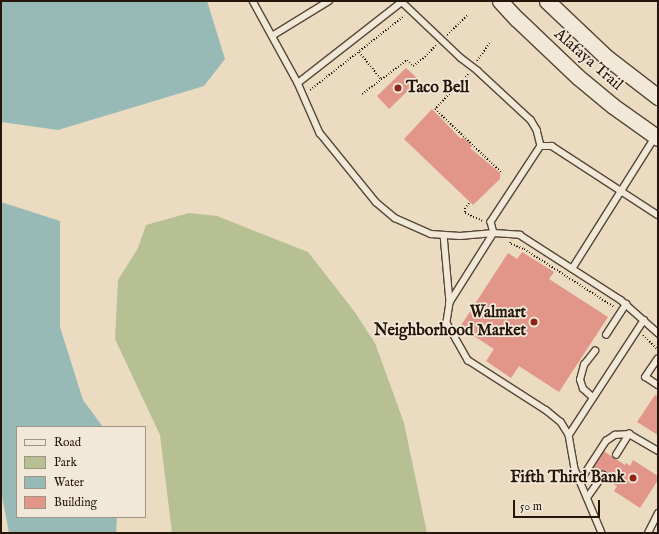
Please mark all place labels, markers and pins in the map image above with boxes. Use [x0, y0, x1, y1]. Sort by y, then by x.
place label: Taco Bell [406, 78, 469, 98]
marker: Taco Bell [393, 83, 403, 93]
place label: Walmart Neighborhood Market [374, 303, 526, 341]
marker: Walmart Neighborhood Market [529, 317, 539, 327]
place label: Fifth Third Bank [510, 468, 625, 488]
marker: Fifth Third Bank [628, 473, 638, 483]

